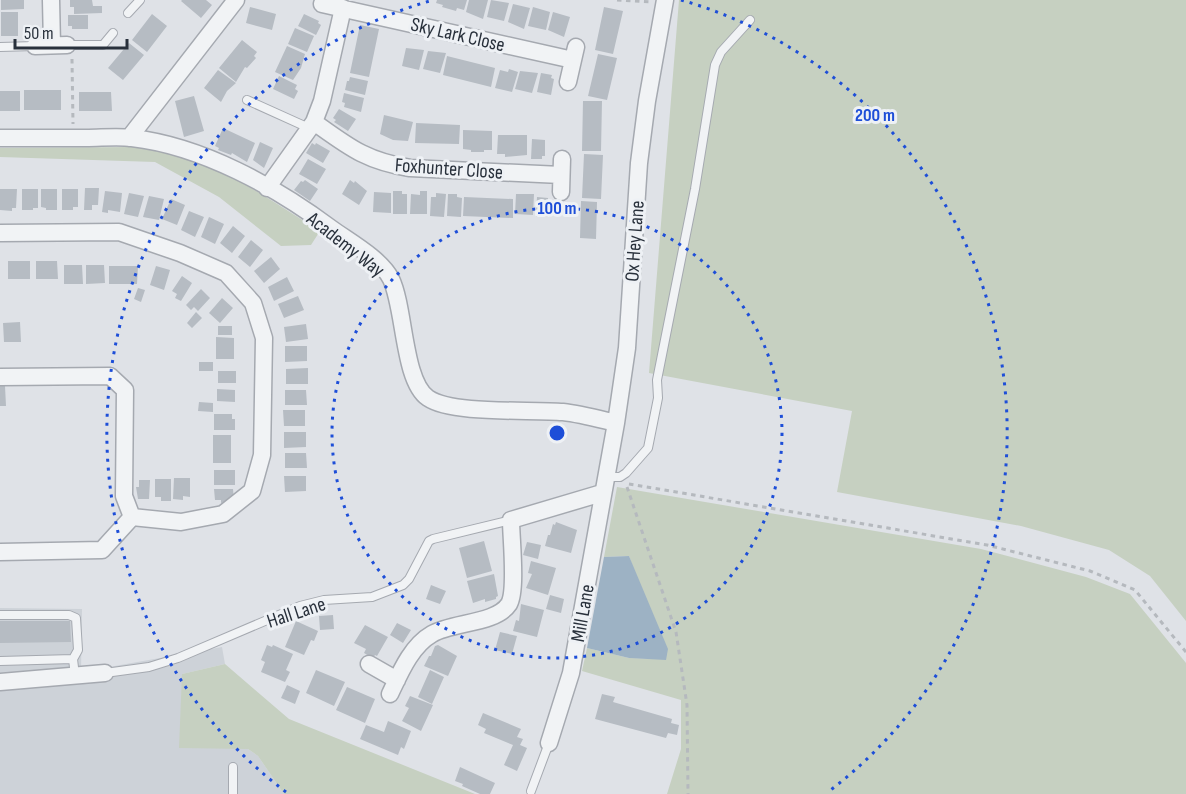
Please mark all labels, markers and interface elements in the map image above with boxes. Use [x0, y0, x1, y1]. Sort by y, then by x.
scale bar [15, 12, 128, 50]
street label: Sky Lark Close [408, 13, 507, 57]
text: 50 m [24, 23, 54, 44]
text: 200 m [855, 105, 895, 126]
street label: Foxhunter Close [394, 153, 504, 185]
text: 100 m [538, 198, 577, 219]
street label: Ox Hey Lane [620, 200, 650, 282]
street label: Academy Way [301, 206, 389, 283]
centre of rings [547, 423, 567, 443]
street label: Mill Lane [566, 583, 600, 644]
street label: Hall Lane [264, 592, 329, 634]

